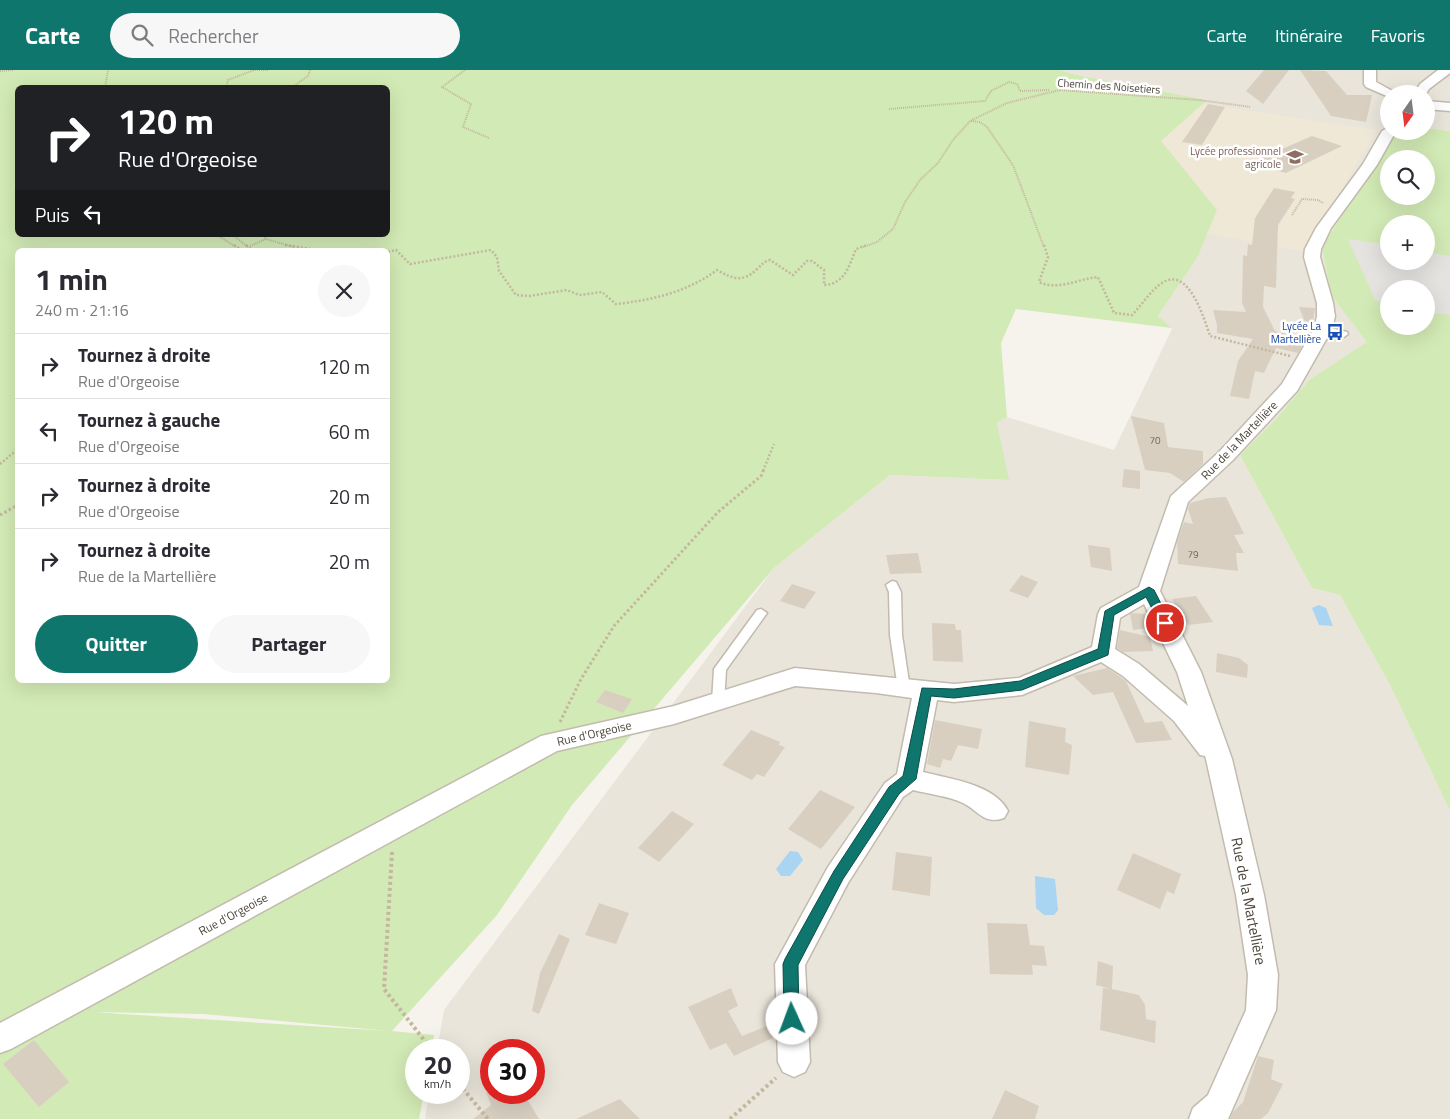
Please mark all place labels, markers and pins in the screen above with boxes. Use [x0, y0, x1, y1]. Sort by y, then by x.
place label: Lycée professionnel agricole [1190, 143, 1281, 172]
school or university icon: Lycée professionnel agricole [1285, 147, 1305, 167]
place label: Lycée La Martellière [1271, 318, 1321, 347]
bus stop icon: Lycée La Martellière [1325, 322, 1345, 342]
pin [1144, 602, 1186, 644]

